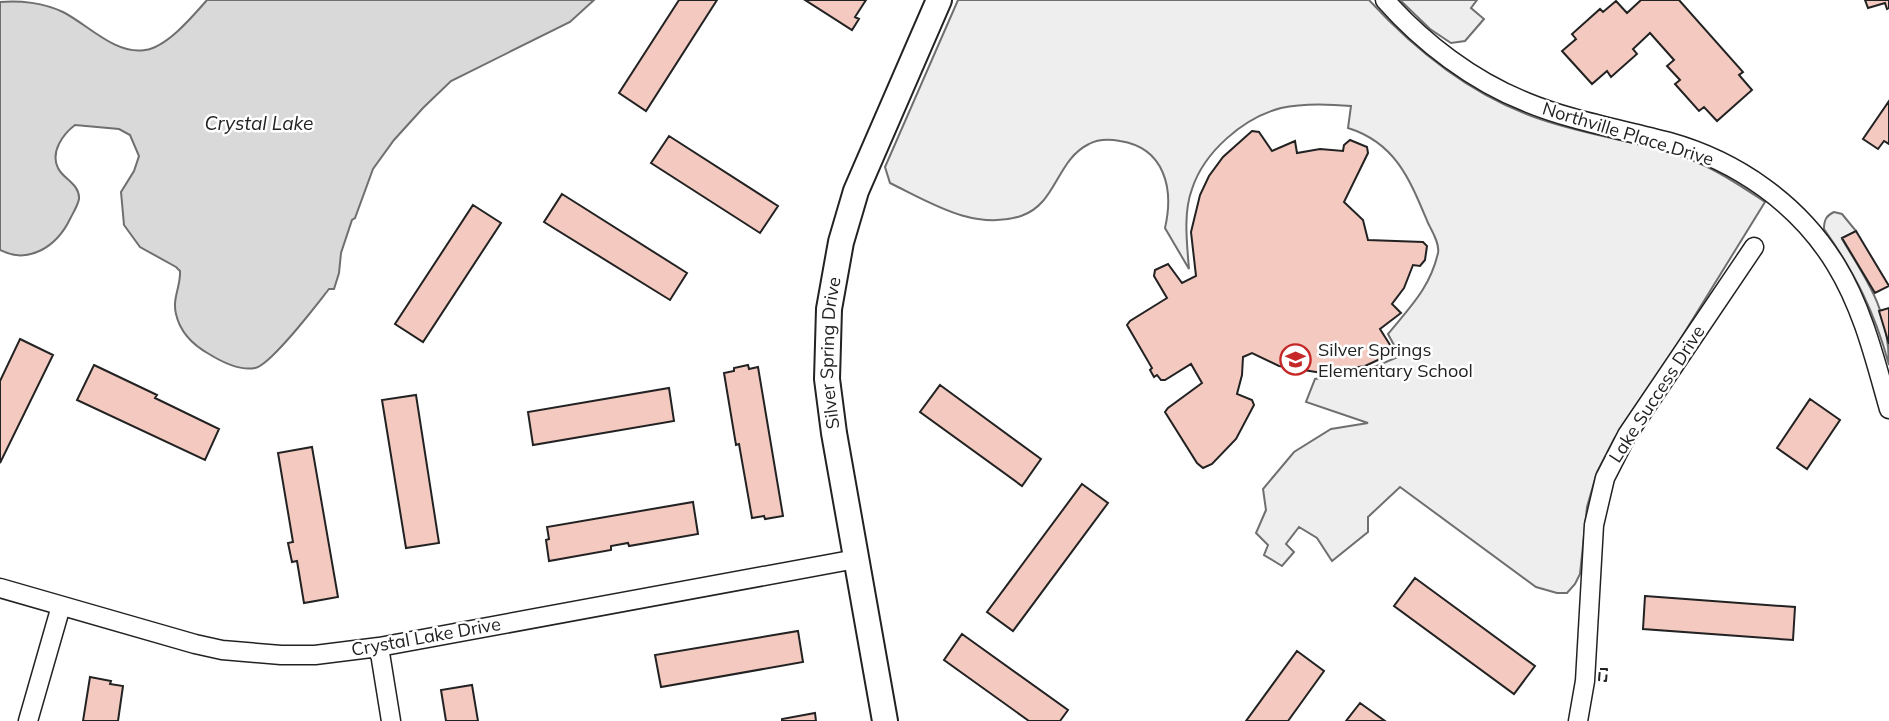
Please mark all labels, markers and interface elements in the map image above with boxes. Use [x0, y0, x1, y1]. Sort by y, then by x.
street label: Northville Place Drive [1540, 97, 1717, 171]
water label: Crystal Lake [205, 111, 313, 135]
street label: Silver Spring Drive [815, 275, 846, 430]
street label: Lake Success Drive [1604, 321, 1710, 467]
place label: Silver Springs Elementary School [1318, 338, 1473, 382]
school or university icon: Silver Springs Elementary School [1278, 343, 1312, 377]
street label: Crystal Lake Drive [349, 612, 502, 661]

